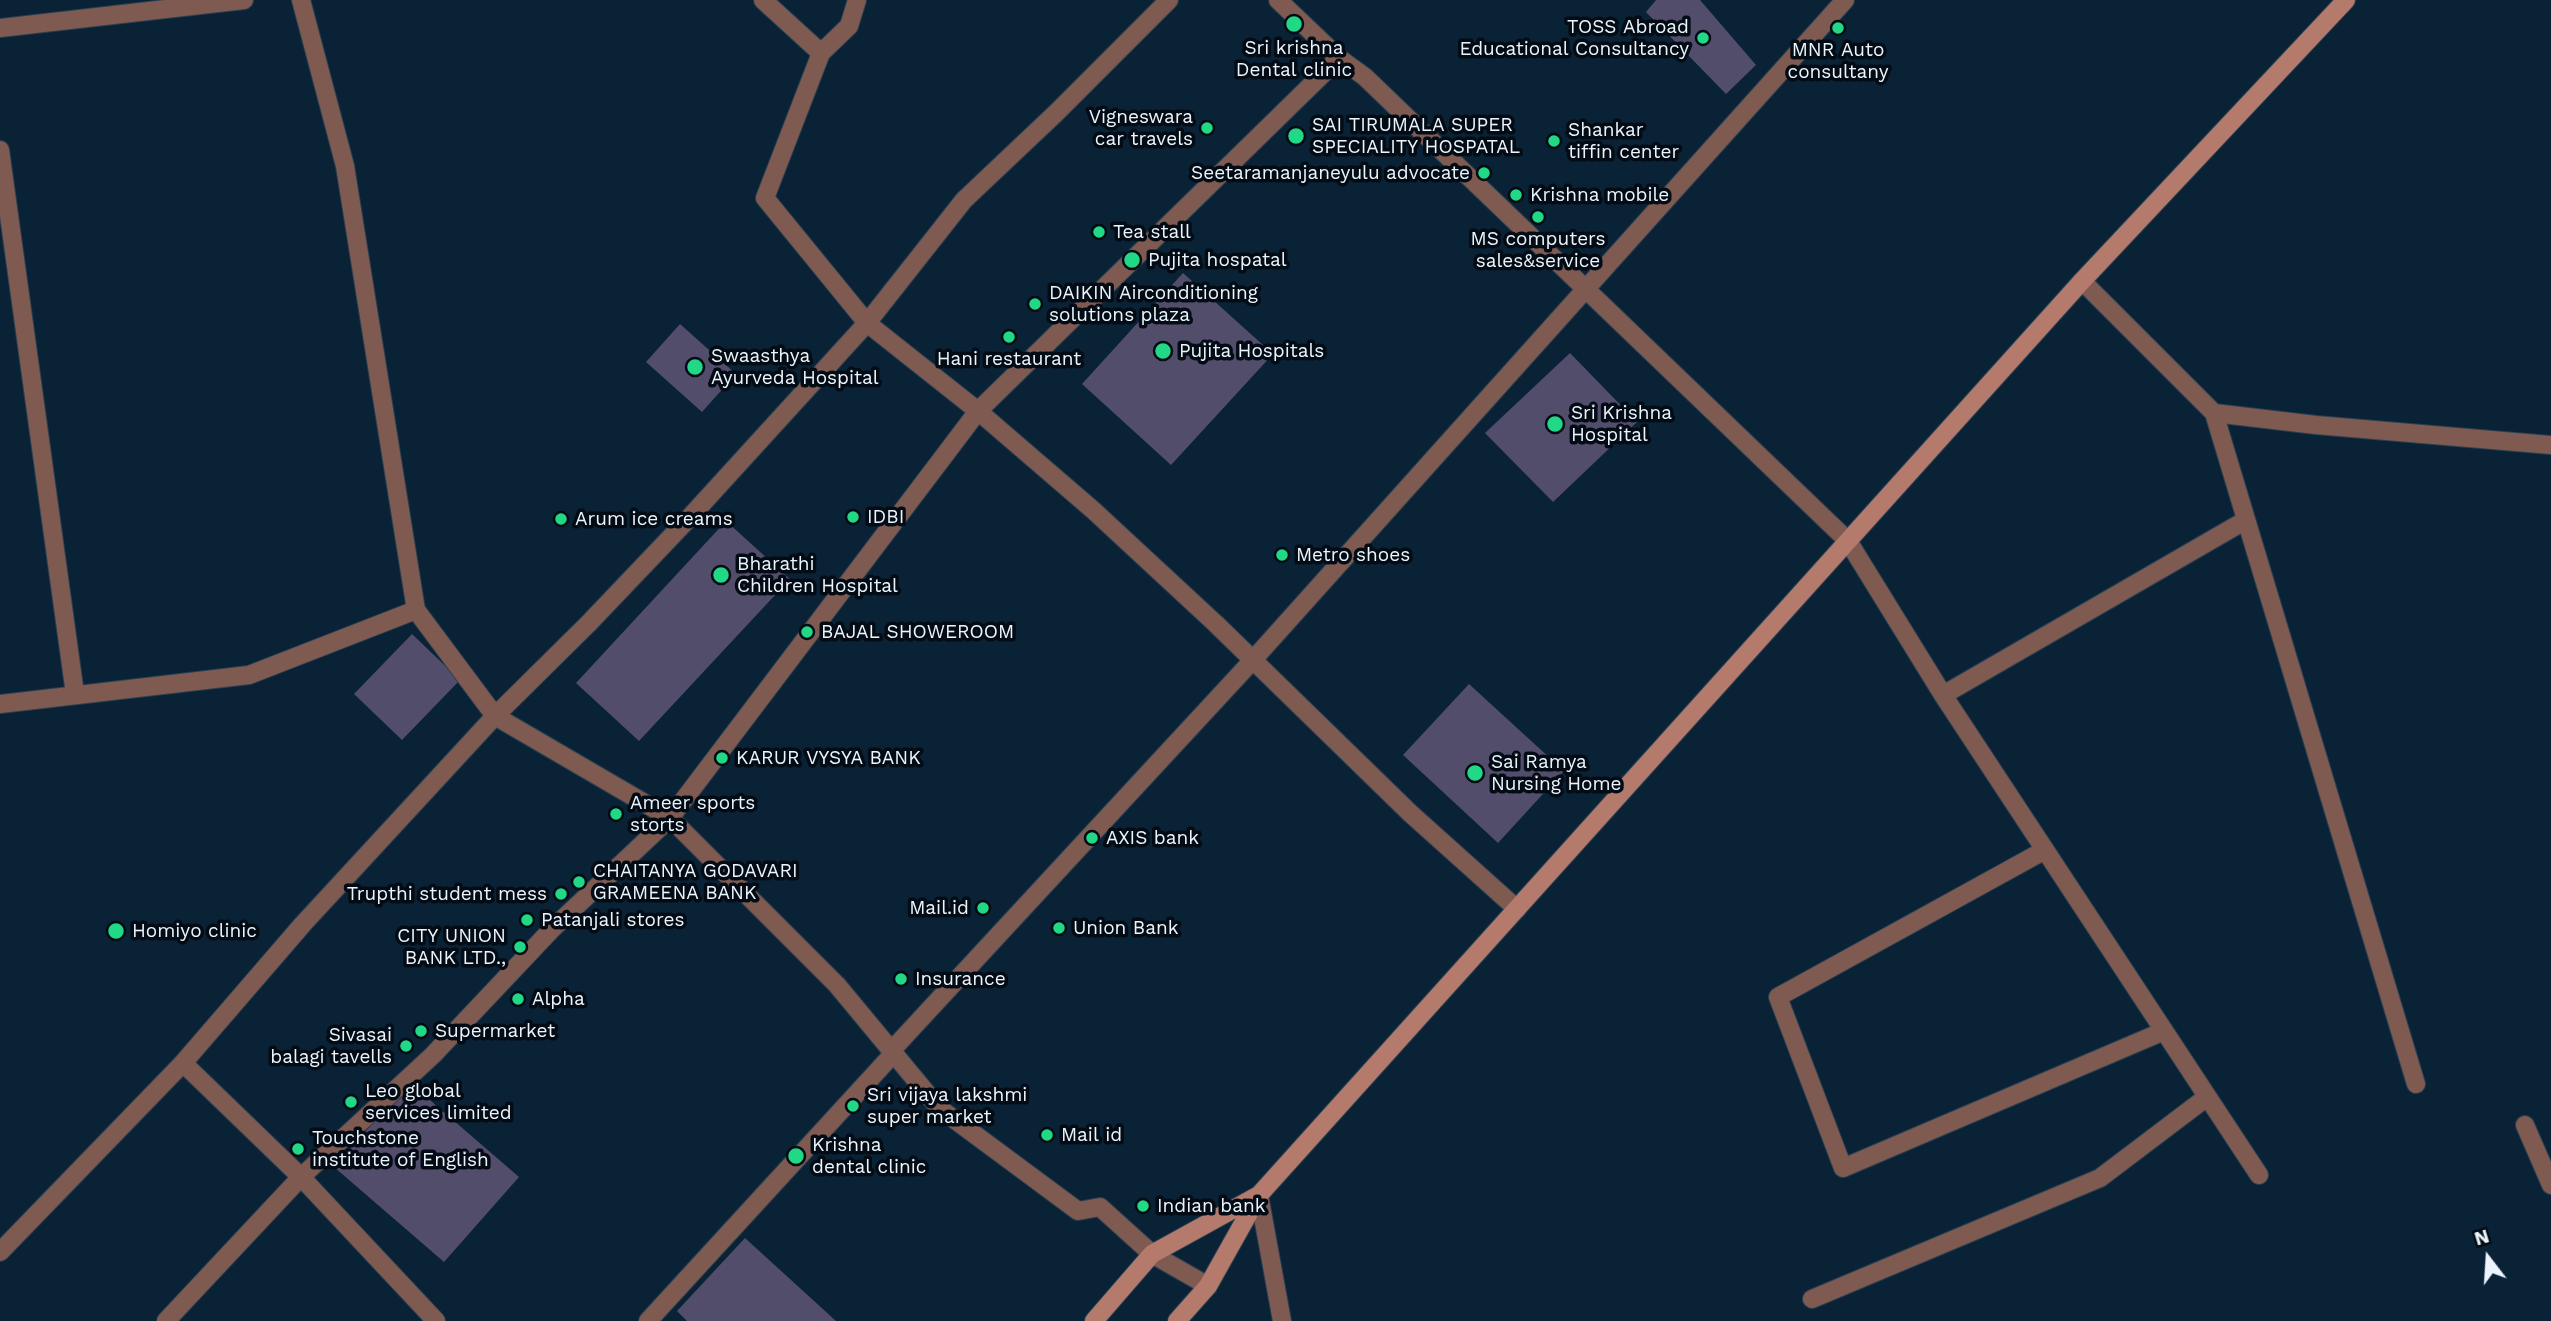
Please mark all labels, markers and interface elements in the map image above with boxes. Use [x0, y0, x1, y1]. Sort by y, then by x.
marker: Sri krishna Dental clinic [1284, 14, 1304, 34]
place label: TOSS Abroad Educational Consultancy [1459, 16, 1689, 60]
marker: MNR Auto consultany [1830, 20, 1846, 36]
marker: TOSS Abroad Educational Consultancy [1695, 30, 1711, 46]
place label: Sri krishna Dental clinic [1236, 37, 1352, 81]
place label: MNR Auto consultany [1788, 39, 1888, 83]
place label: Vigneswara car travels [1089, 106, 1193, 150]
place label: SAI TIRUMALA SUPER SPECIALITY HOSPATAL [1312, 114, 1520, 158]
place label: Shankar tiffin center [1568, 119, 1679, 163]
marker: Vigneswara car travels [1199, 120, 1215, 136]
marker: SAI TIRUMALA SUPER SPECIALITY HOSPATAL [1286, 126, 1306, 146]
marker: Shankar tiffin center [1546, 133, 1562, 149]
place label: Seetaramanjaneyulu advocate [1191, 162, 1470, 184]
marker: Seetaramanjaneyulu advocate [1476, 165, 1492, 181]
place label: Krishna mobile [1530, 184, 1669, 206]
marker: Krishna mobile [1508, 187, 1524, 203]
marker: MS computers sales&service [1530, 209, 1546, 225]
place label: Tea stall [1113, 221, 1191, 243]
marker: Tea stall [1091, 224, 1107, 240]
place label: MS computers sales&service [1471, 228, 1605, 272]
place label: Pujita hospatal [1148, 249, 1287, 271]
marker: Pujita hospatal [1122, 250, 1142, 270]
place label: DAIKIN Airconditioning solutions plaza [1049, 282, 1258, 326]
marker: DAIKIN Airconditioning solutions plaza [1027, 296, 1043, 312]
marker: Hani restaurant [1001, 329, 1017, 345]
place label: Pujita Hospitals [1179, 340, 1324, 362]
marker: Pujita Hospitals [1153, 341, 1173, 361]
place label: Swaasthya Ayurveda Hospital [711, 345, 879, 389]
place label: Hani restaurant [937, 348, 1081, 370]
marker: Swaasthya Ayurveda Hospital [685, 357, 705, 377]
place label: Sri Krishna Hospital [1571, 402, 1672, 446]
marker: Sri Krishna Hospital [1545, 414, 1565, 434]
place label: IDBI [867, 506, 904, 528]
place label: Arum ice creams [575, 508, 733, 530]
marker: IDBI [845, 509, 861, 525]
marker: Arum ice creams [553, 511, 569, 527]
place label: Metro shoes [1296, 544, 1410, 566]
marker: Metro shoes [1274, 547, 1290, 563]
place label: Bharathi Children Hospital [737, 553, 898, 597]
marker: Bharathi Children Hospital [711, 565, 731, 585]
place label: BAJAL SHOWEROOM [821, 621, 1014, 643]
marker: BAJAL SHOWEROOM [799, 624, 815, 640]
place label: KARUR VYSYA BANK [736, 747, 921, 769]
marker: KARUR VYSYA BANK [714, 750, 730, 766]
place label: Sai Ramya Nursing Home [1491, 751, 1622, 795]
marker: Sai Ramya Nursing Home [1465, 763, 1485, 783]
place label: Ameer sports storts [630, 792, 755, 836]
marker: Ameer sports storts [608, 806, 624, 822]
place label: AXIS bank [1106, 827, 1199, 849]
marker: AXIS bank [1084, 830, 1100, 846]
place label: CHAITANYA GODAVARI GRAMEENA BANK [593, 860, 798, 904]
marker: CHAITANYA GODAVARI GRAMEENA BANK [571, 874, 587, 890]
place label: Trupthi student mess [347, 883, 547, 905]
marker: Trupthi student mess [553, 886, 569, 902]
place label: Mail.id [909, 897, 969, 919]
marker: Mail.id [975, 900, 991, 916]
place label: Patanjali stores [541, 909, 684, 931]
marker: Patanjali stores [519, 912, 535, 928]
place label: Union Bank [1073, 917, 1179, 939]
place label: Homiyo clinic [132, 920, 257, 942]
marker: Union Bank [1051, 920, 1067, 936]
marker: Homiyo clinic [106, 921, 126, 941]
place label: CITY UNION BANK LTD., [397, 925, 506, 969]
marker: CITY UNION BANK LTD., [512, 939, 528, 955]
place label: Insurance [915, 968, 1006, 990]
marker: Insurance [893, 971, 909, 987]
place label: Alpha [532, 988, 585, 1010]
marker: Alpha [510, 991, 526, 1007]
place label: Supermarket [435, 1020, 555, 1042]
marker: Supermarket [413, 1023, 429, 1039]
place label: Sivasai balagi tavells [270, 1024, 392, 1068]
marker: Sivasai balagi tavells [398, 1038, 414, 1054]
place label: Leo global services limited [365, 1080, 512, 1124]
place label: Sri vijaya lakshmi super market [867, 1084, 1027, 1128]
marker: Leo global services limited [343, 1094, 359, 1110]
marker: Sri vijaya lakshmi super market [845, 1098, 861, 1114]
place label: Mail id [1061, 1124, 1122, 1146]
place label: Touchstone institute of English [312, 1127, 489, 1171]
marker: Mail id [1039, 1127, 1055, 1143]
place label: Krishna dental clinic [812, 1134, 926, 1178]
marker: Touchstone institute of English [290, 1141, 306, 1157]
marker: Krishna dental clinic [786, 1146, 806, 1166]
place label: Indian bank [1157, 1195, 1265, 1217]
marker: Indian bank [1135, 1198, 1151, 1214]
north arrow [2453, 1223, 2523, 1293]
text: N [2472, 1224, 2492, 1250]

